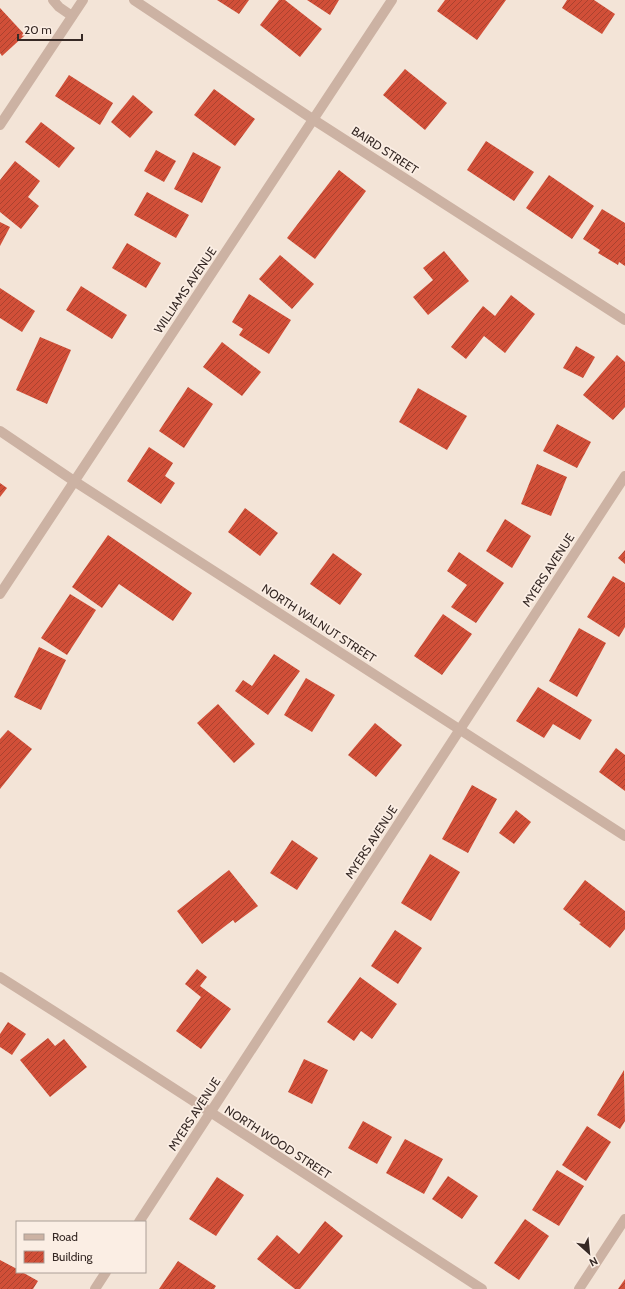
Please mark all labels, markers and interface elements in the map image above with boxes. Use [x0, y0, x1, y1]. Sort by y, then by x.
scale bar [18, 16, 82, 42]
text: 20 m [24, 22, 52, 37]
street label: BAIRD STREET [349, 123, 422, 177]
street label: WILLIAMS AVENUE [151, 244, 220, 336]
street label: MYERS AVENUE [519, 530, 577, 609]
street label: NORTH WALNUT STREET [259, 580, 379, 666]
street label: MYERS AVENUE [342, 802, 400, 881]
street label: MYERS AVENUE [165, 1074, 223, 1153]
street label: NORTH WOOD STREET [222, 1102, 335, 1182]
legend [16, 1221, 146, 1273]
text: Road [52, 1229, 78, 1244]
north arrow [569, 1233, 609, 1273]
text: Building [52, 1249, 94, 1264]
text: N [587, 1254, 600, 1270]

